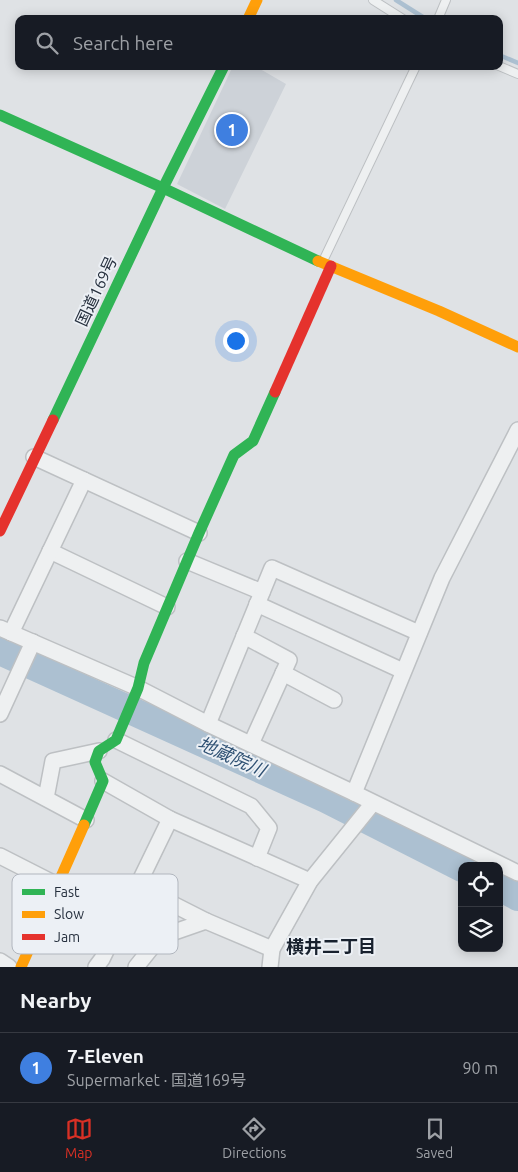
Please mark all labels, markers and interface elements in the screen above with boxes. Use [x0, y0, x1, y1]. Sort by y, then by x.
search box [15, 15, 503, 70]
icon: search [33, 29, 61, 57]
text: Search here [73, 32, 173, 54]
pin: 1 [216, 111, 248, 149]
street label: 国道169号 [72, 253, 120, 329]
your location [223, 328, 249, 354]
water label: 地蔵院川 [195, 732, 271, 781]
map controls [458, 862, 503, 952]
button: locate [458, 862, 503, 907]
legend [12, 874, 178, 954]
text: Fast [54, 884, 80, 900]
text: Slow [54, 906, 84, 922]
button: layers [458, 907, 503, 952]
text: Jam [54, 929, 80, 945]
district label: 横井二丁目 [286, 936, 376, 956]
text: Nearby [20, 988, 91, 1012]
text: 7-Eleven [67, 1045, 144, 1067]
text: 1 [31, 1059, 41, 1077]
text: 90 m [462, 1059, 498, 1077]
text: Supermarket · 国道169号 [67, 1071, 246, 1089]
tab: Map [65, 1115, 93, 1161]
tab: Directions [222, 1115, 286, 1161]
tab: Saved [416, 1115, 453, 1161]

